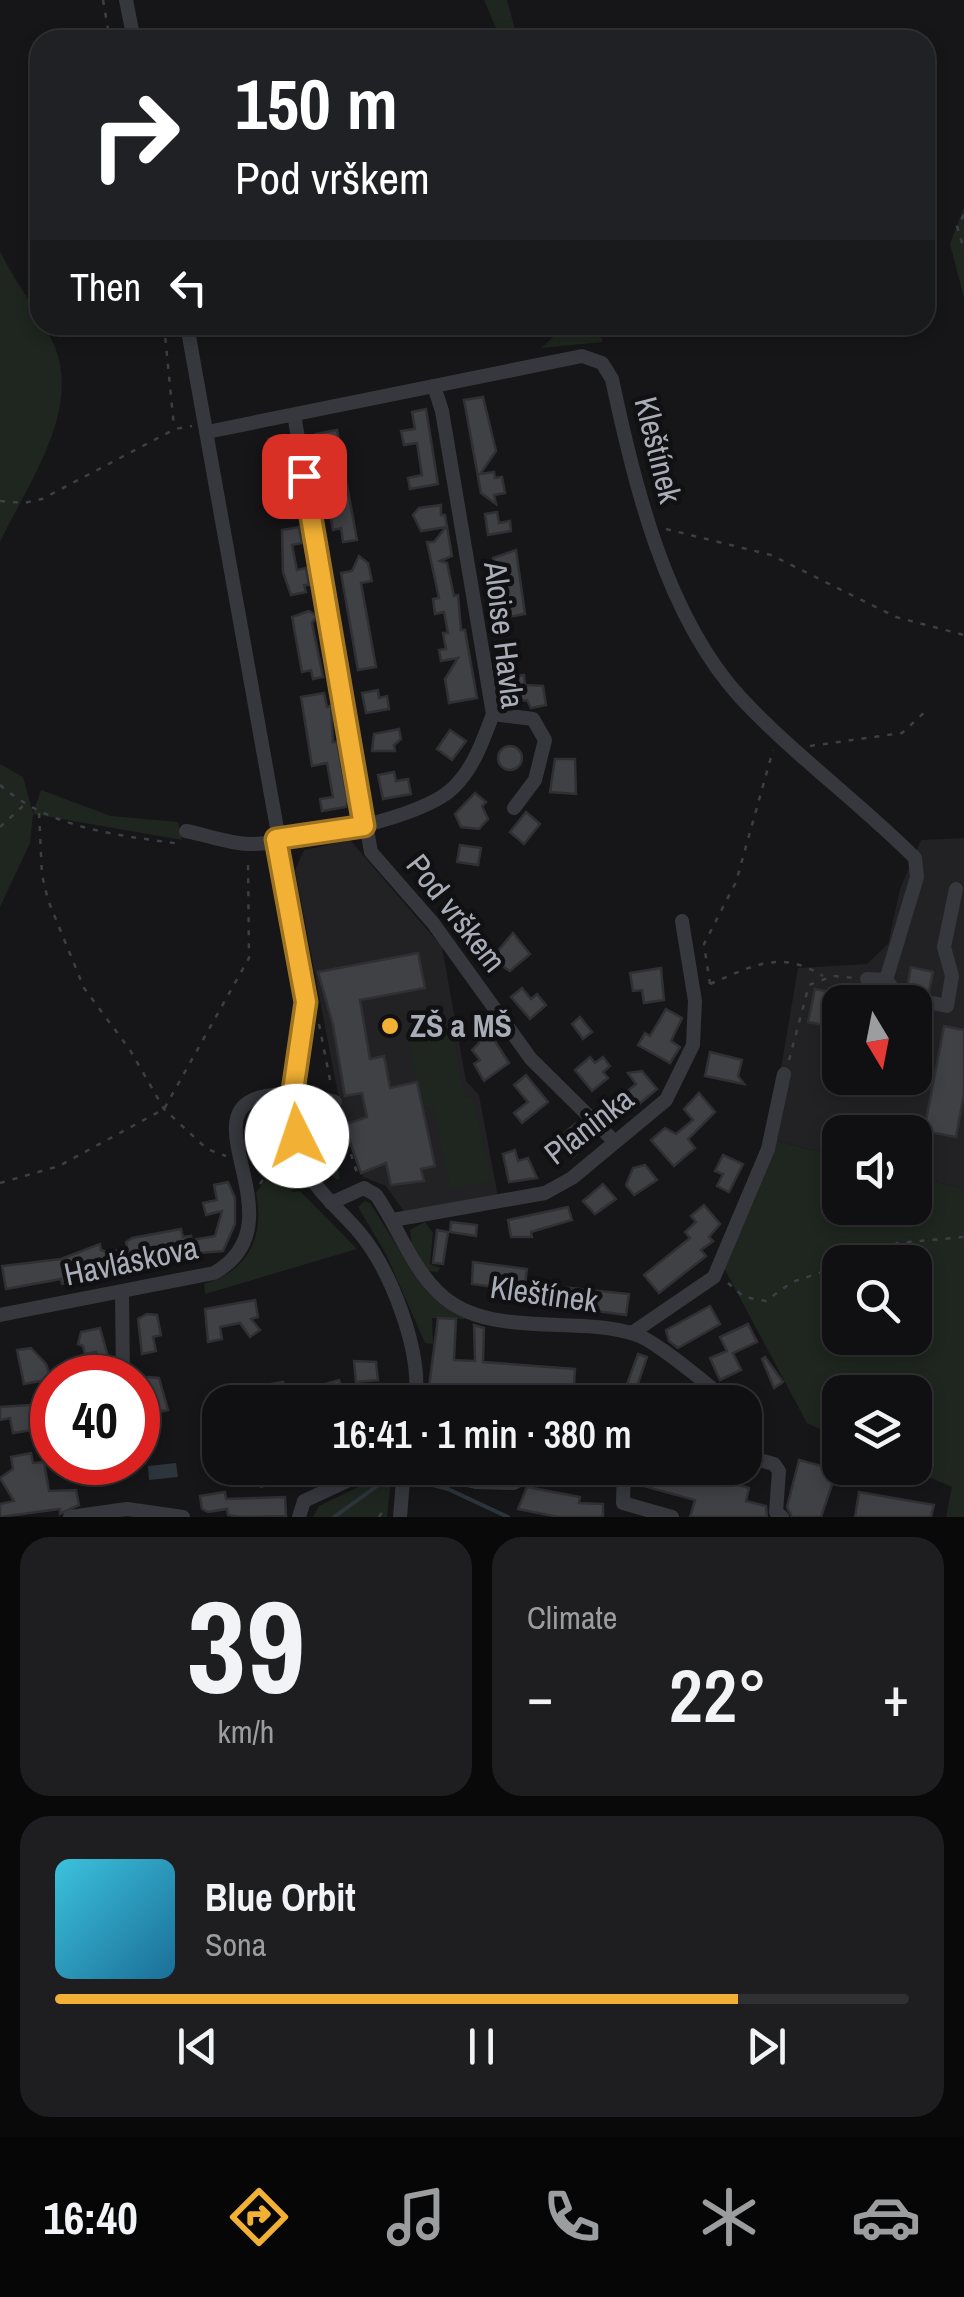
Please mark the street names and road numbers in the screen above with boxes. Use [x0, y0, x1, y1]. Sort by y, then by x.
street label: Kleštínek [625, 392, 693, 508]
street label: Aloise Havla [474, 558, 535, 711]
street label: Pod vrškem [397, 845, 516, 981]
street label: Planinka [535, 1077, 642, 1174]
street label: Havláskova [60, 1225, 202, 1296]
street label: Kleštínek [488, 1265, 601, 1322]

